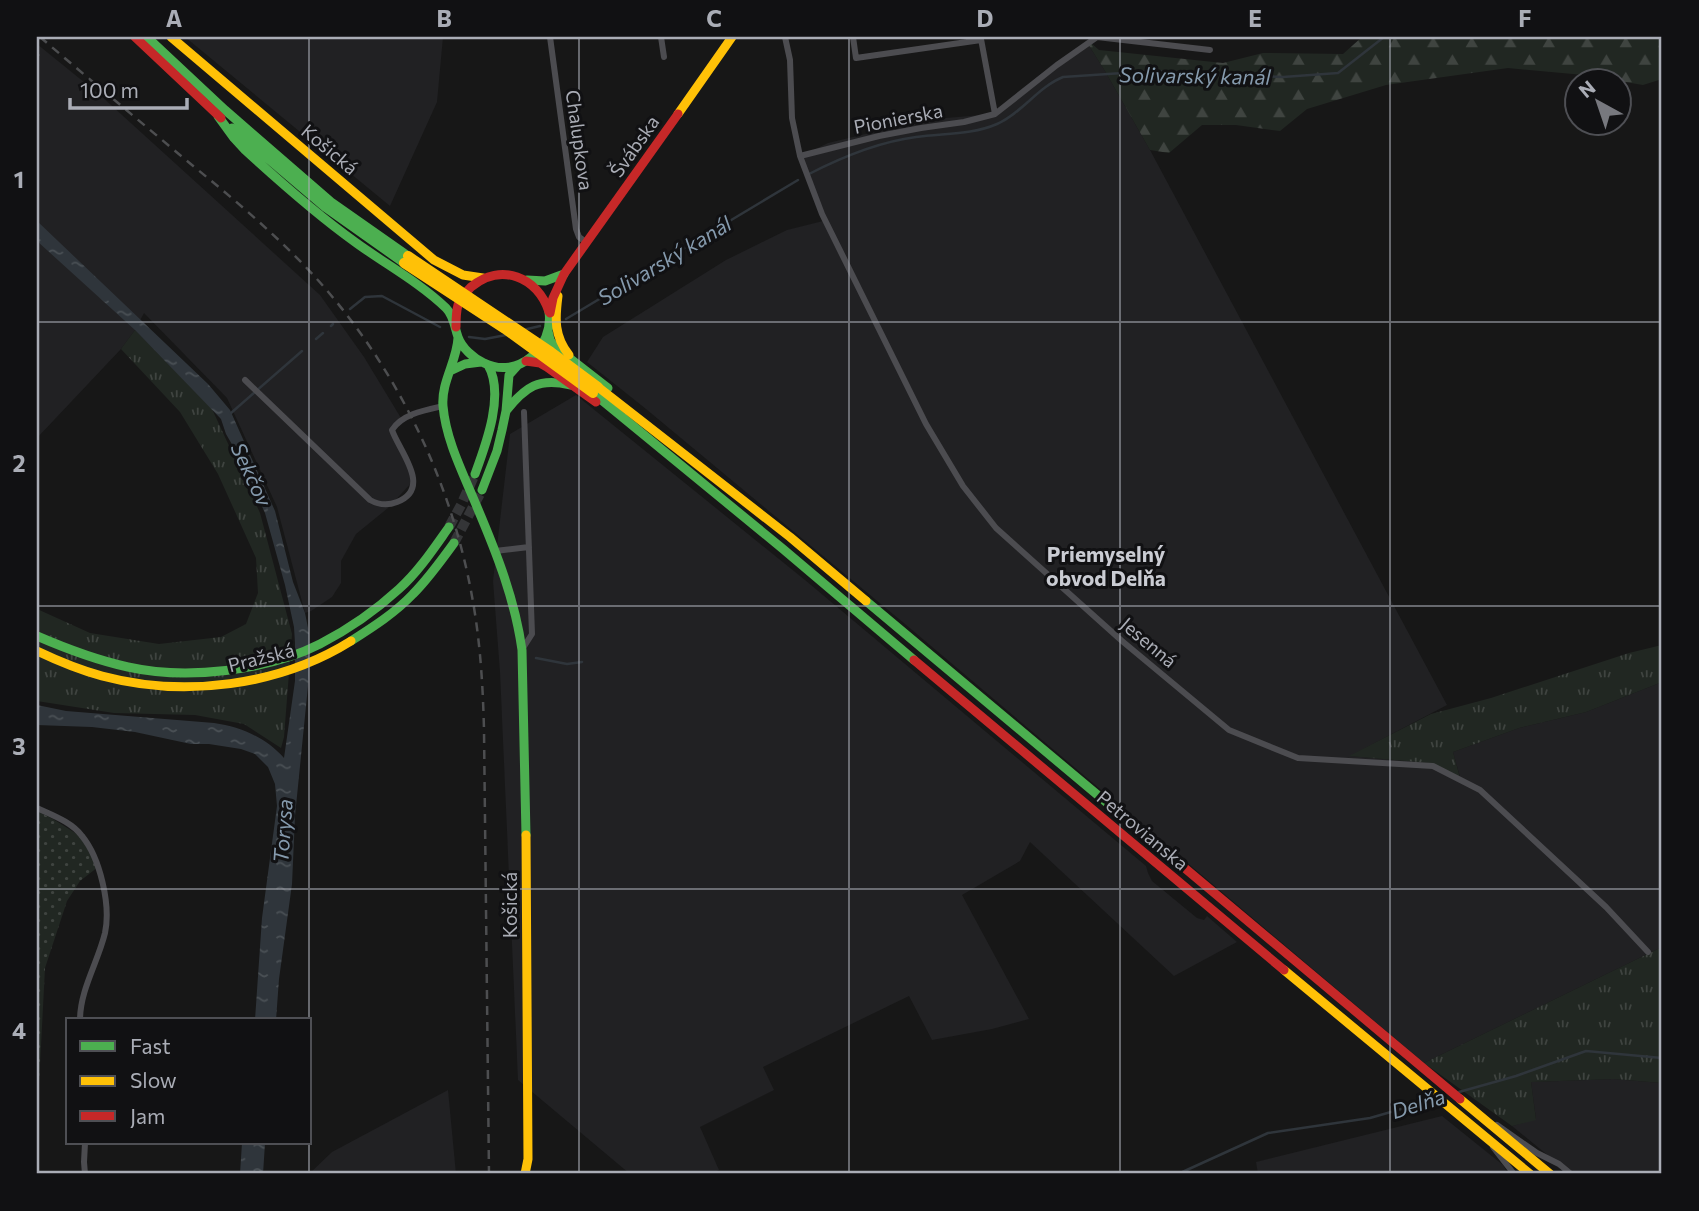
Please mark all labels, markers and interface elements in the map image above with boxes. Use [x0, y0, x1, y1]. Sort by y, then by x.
text: A [166, 4, 183, 32]
text: B [436, 4, 452, 32]
text: C [706, 4, 722, 32]
text: D [977, 4, 994, 32]
text: E [1248, 4, 1262, 32]
text: F [1518, 4, 1532, 32]
water label: Solivarský kanál [1119, 61, 1272, 89]
scale bar [70, 66, 187, 110]
north arrow [1562, 66, 1632, 136]
text: N [1574, 75, 1600, 102]
text: 100 m [80, 77, 139, 102]
street label: Chalupkova [562, 88, 598, 192]
street label: Pionierska [852, 98, 944, 138]
street label: Švábska [604, 110, 664, 181]
street label: Košická [297, 119, 363, 179]
text: 1 [14, 165, 24, 193]
water label: Solivarský kanál [593, 210, 736, 310]
water label: Sekčov [226, 438, 278, 511]
text: 2 [12, 449, 26, 477]
district label: Priemyselný obvod Delňa [1046, 541, 1166, 590]
street label: Jesenná [1116, 612, 1182, 672]
street label: Pražská [225, 638, 297, 676]
text: 3 [12, 732, 26, 760]
street label: Petrovianska [1093, 785, 1193, 875]
water label: Torysa [267, 798, 297, 864]
street label: Košická [498, 872, 521, 938]
text: 4 [12, 1016, 26, 1044]
legend [66, 1018, 312, 1144]
text: Fast [130, 1033, 171, 1058]
text: Slow [130, 1067, 177, 1092]
water label: Delňa [1388, 1083, 1448, 1123]
text: Jam [130, 1103, 165, 1128]

